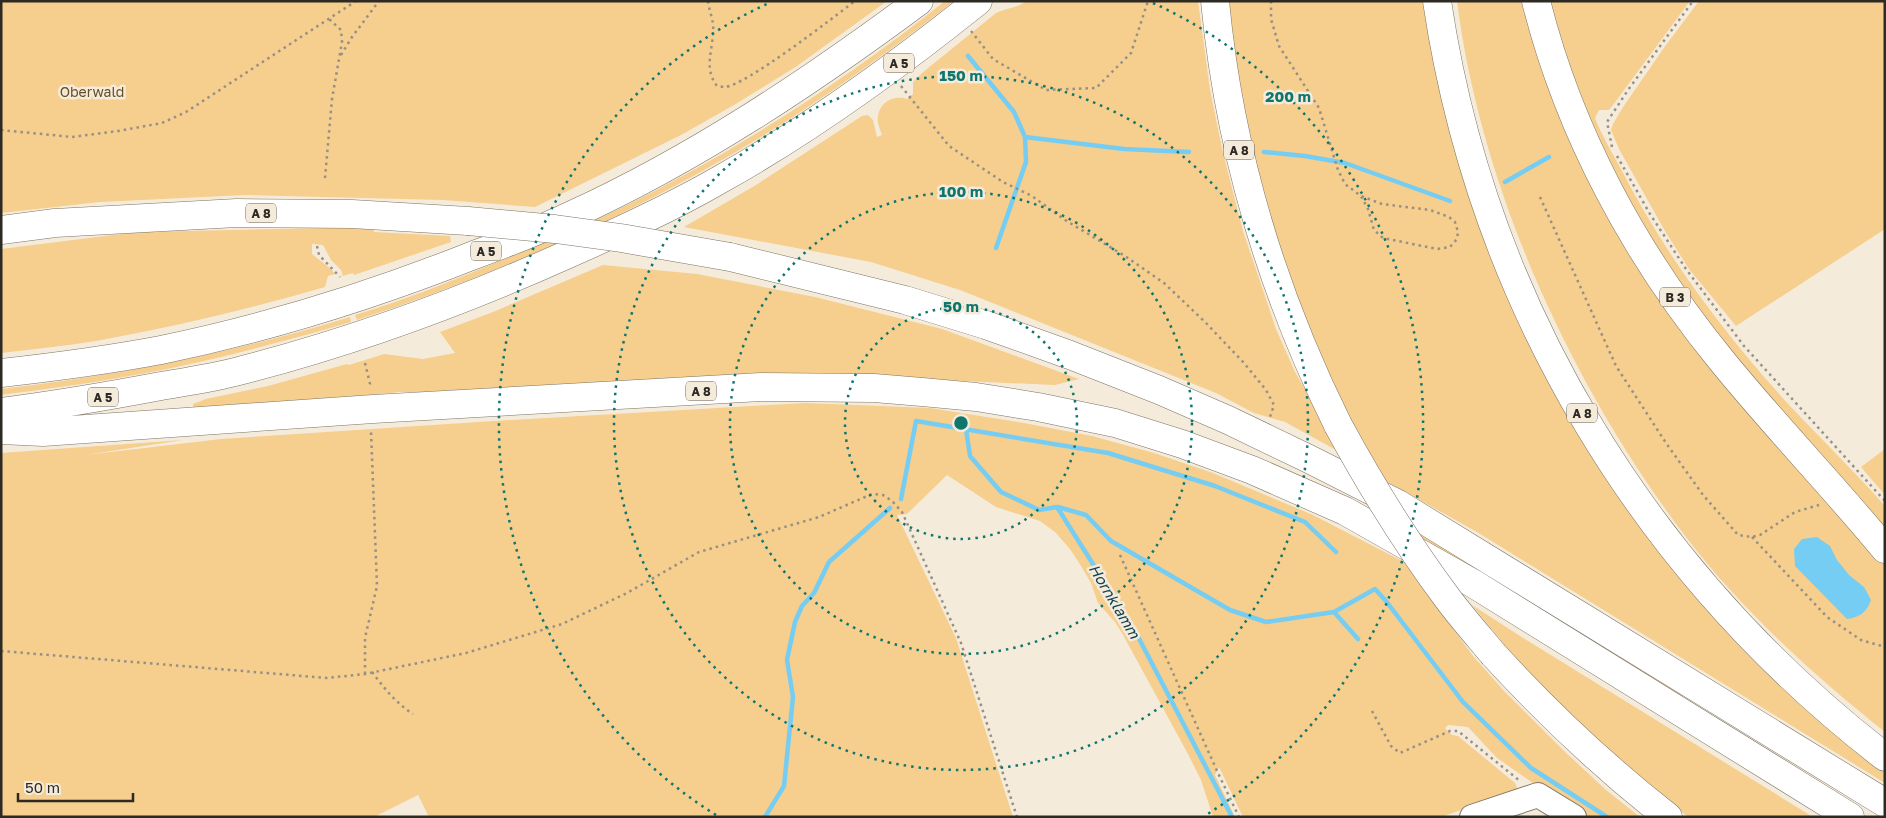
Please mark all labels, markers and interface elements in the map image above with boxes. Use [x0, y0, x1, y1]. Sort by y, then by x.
road number: A 5 [884, 54, 914, 72]
text: 150 m [939, 66, 983, 84]
park label: Oberwald [60, 83, 124, 100]
text: 200 m [1265, 87, 1311, 105]
road number: A 8 [1224, 140, 1254, 160]
text: 100 m [939, 182, 983, 200]
road number: A 8 [246, 204, 276, 222]
road number: A 5 [471, 242, 501, 260]
road number: B 3 [1660, 288, 1690, 306]
text: 50 m [943, 297, 979, 315]
road number: A 8 [686, 382, 716, 401]
road number: A 5 [88, 388, 118, 407]
road number: A 8 [1567, 403, 1597, 422]
centre of rings [952, 414, 970, 432]
water label: Hornklamm [1086, 560, 1145, 642]
scale bar [18, 770, 132, 802]
text: 50 m [25, 778, 60, 796]

